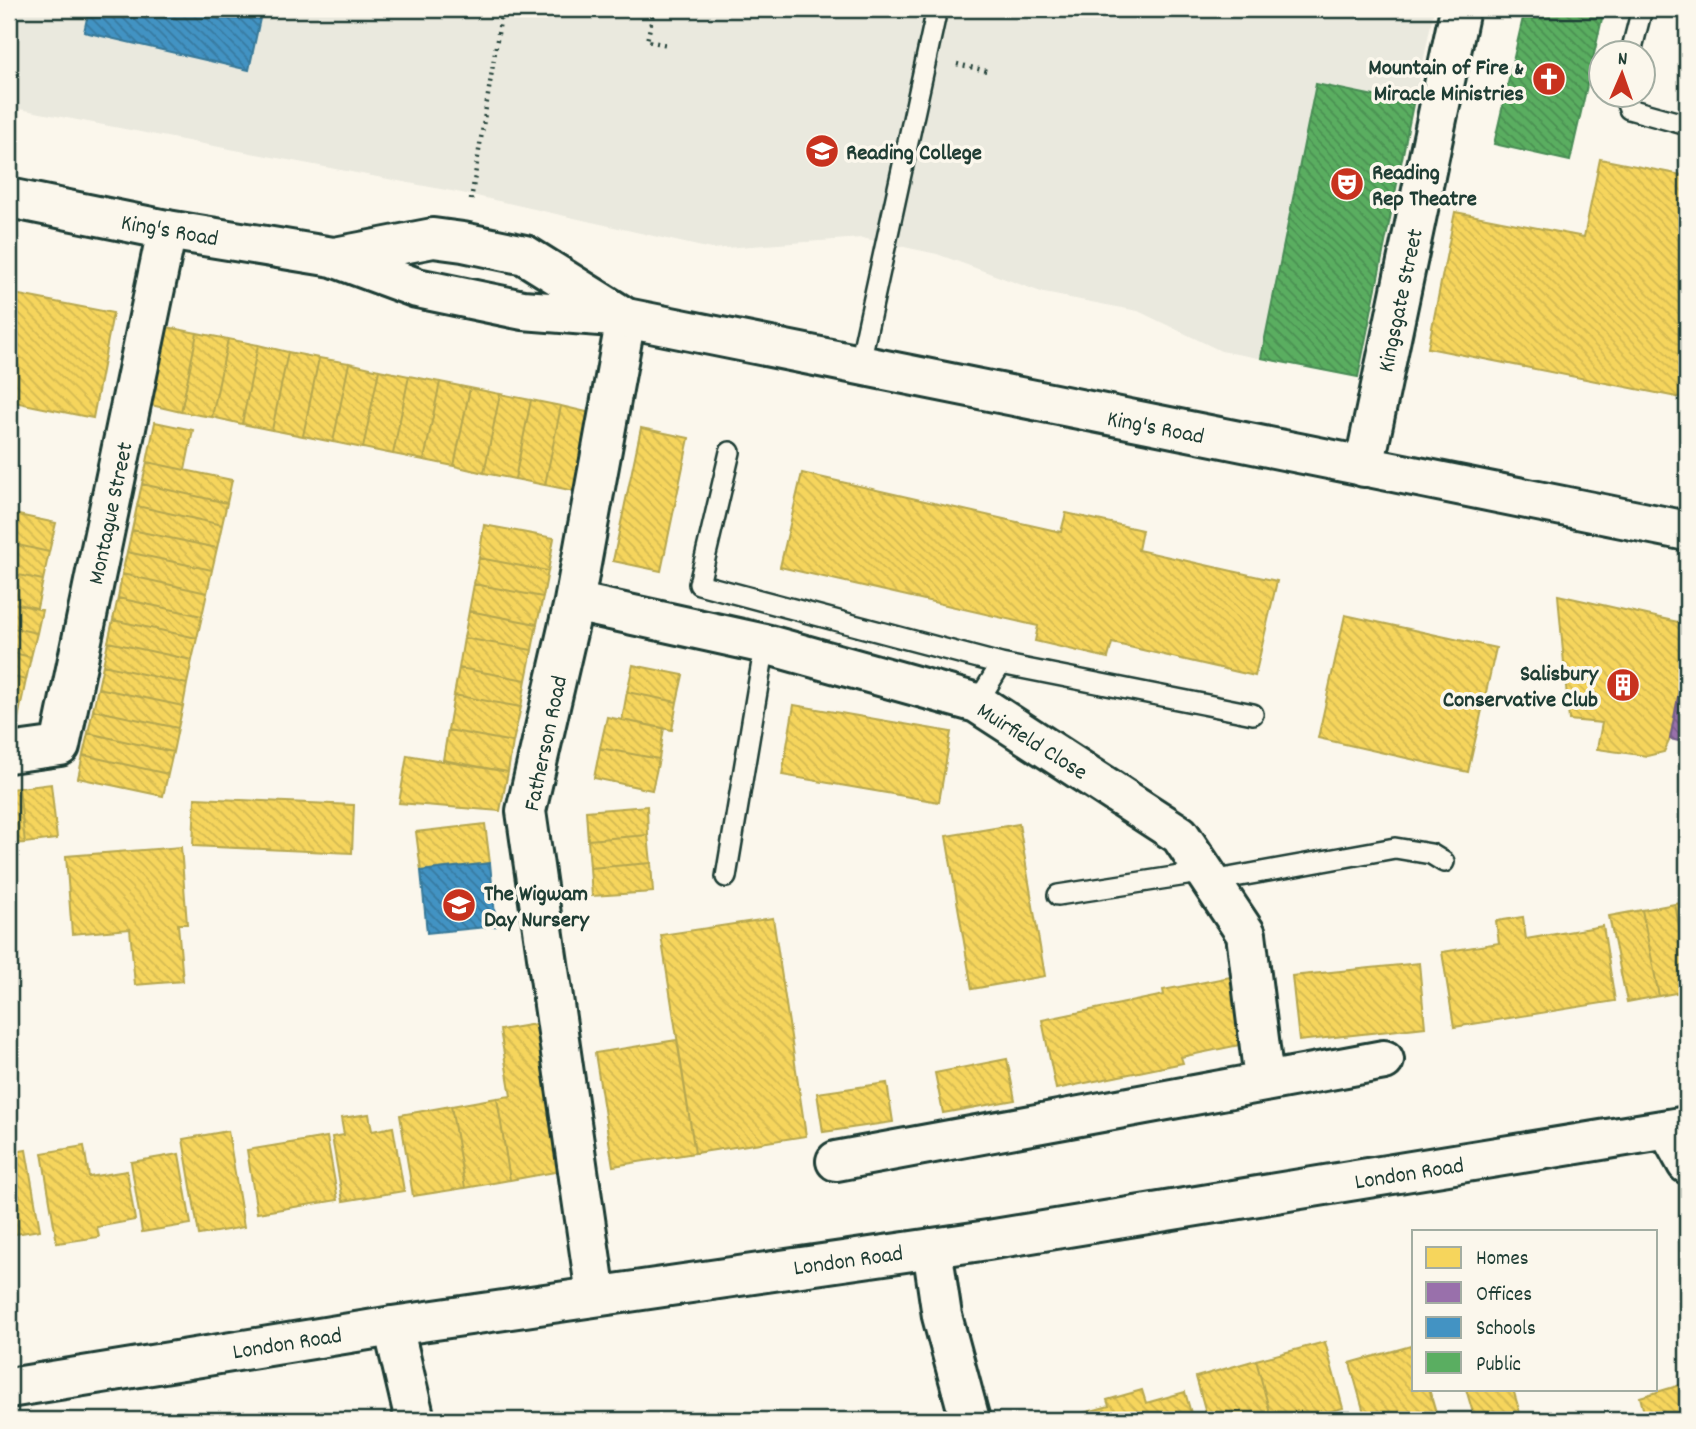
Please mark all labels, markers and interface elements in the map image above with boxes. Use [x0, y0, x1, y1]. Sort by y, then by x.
north arrow [1588, 38, 1658, 108]
text: N [1617, 47, 1628, 74]
place label: Mountain of Fire & Miracle Ministries [1368, 53, 1524, 112]
church icon: Mountain of Fire & Miracle Ministries [1530, 60, 1568, 98]
school or university icon: Reading College [803, 132, 841, 170]
place label: Reading College [846, 138, 982, 171]
place label: Reading Rep Theatre [1372, 158, 1477, 217]
theatre icon: Reading Rep Theatre [1328, 165, 1366, 203]
street label: King's Road [118, 208, 221, 257]
street label: Kingsgate Street [1371, 226, 1434, 375]
street label: King's Road [1104, 404, 1207, 455]
street label: Montague Street [81, 439, 144, 588]
place label: Salisbury Conservative Club [1443, 659, 1600, 718]
building icon: Salisbury Conservative Club [1604, 666, 1642, 704]
street label: Fatherson Road [517, 673, 578, 814]
street label: Muirfield Close [969, 696, 1093, 790]
place label: The Wigwam Day Nursery [484, 879, 590, 938]
school or university icon: The Wigwam Day Nursery [440, 886, 478, 924]
street label: London Road [1353, 1151, 1467, 1200]
legend [1412, 1230, 1658, 1390]
street label: London Road [792, 1238, 905, 1286]
text: Homes [1476, 1245, 1529, 1275]
text: Offices [1476, 1281, 1532, 1311]
text: Schools [1476, 1315, 1536, 1345]
street label: London Road [231, 1321, 345, 1370]
text: Public [1476, 1351, 1521, 1381]

